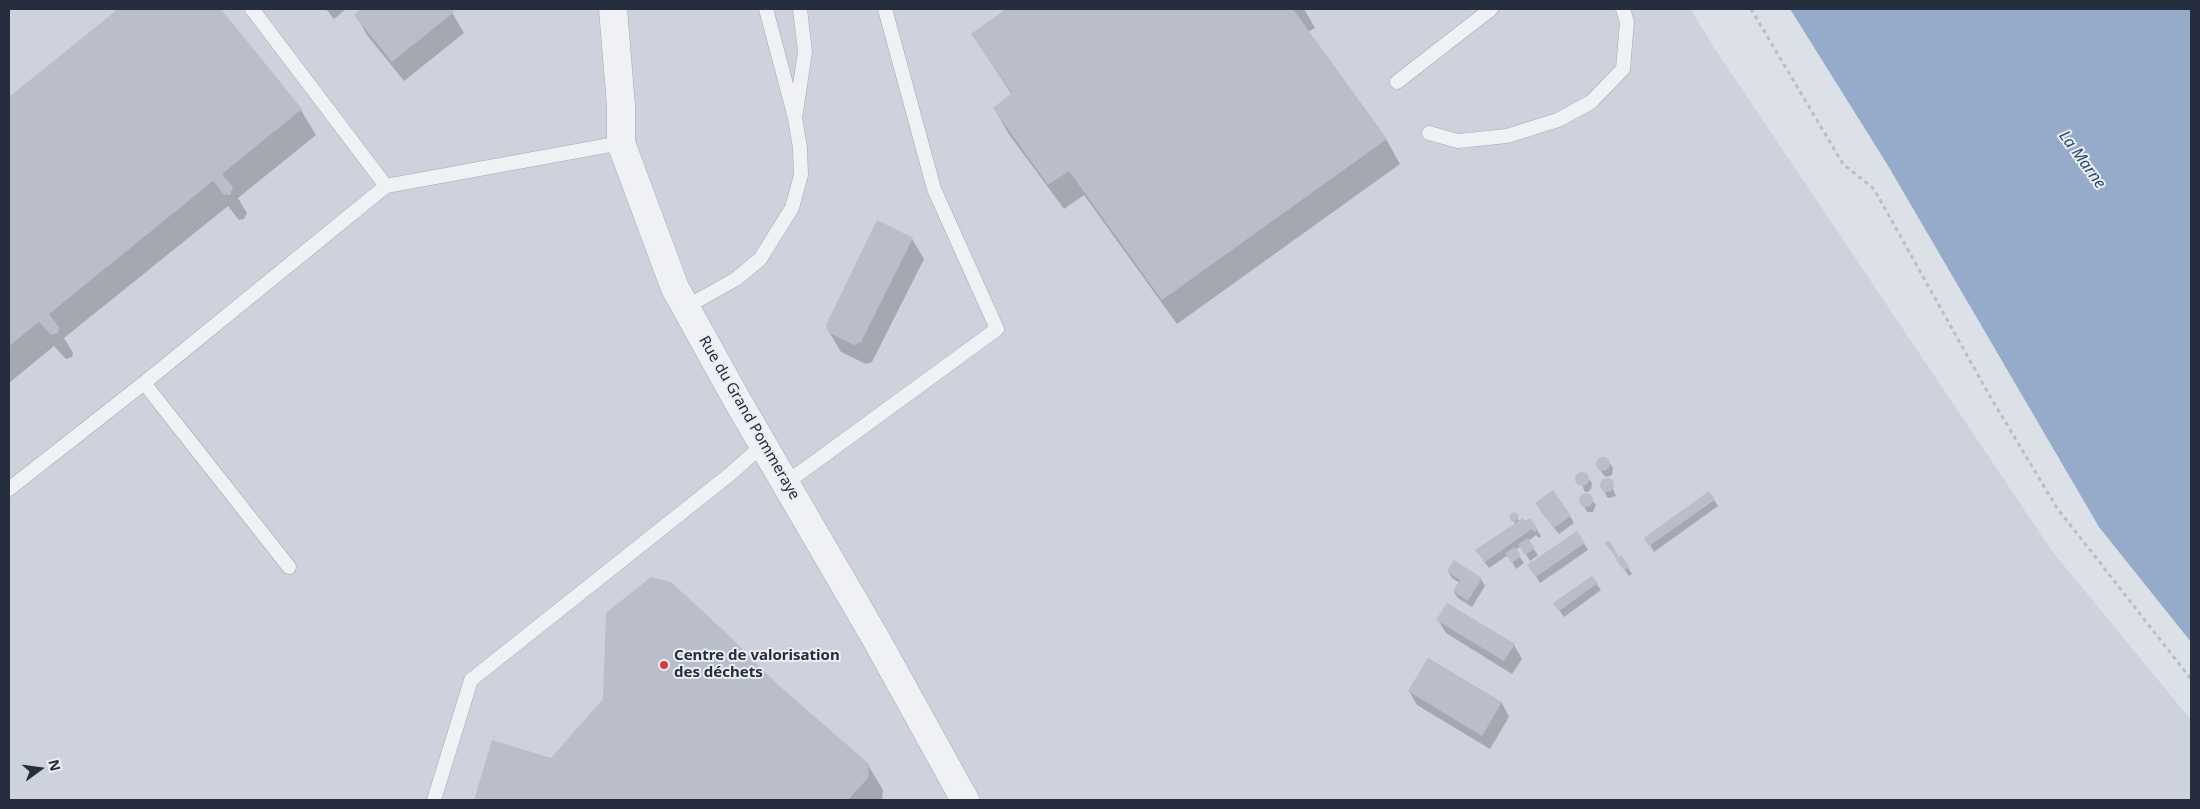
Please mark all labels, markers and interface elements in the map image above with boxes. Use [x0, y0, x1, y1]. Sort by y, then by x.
water label: La Marne [2055, 127, 2109, 193]
street label: Rue du Grand Pommeraye [695, 333, 803, 503]
place label: Centre de valorisation des déchets [674, 647, 840, 682]
marker: Centre de valorisation des déchets [658, 659, 670, 671]
north arrow [15, 744, 65, 794]
text: N [44, 757, 66, 773]

